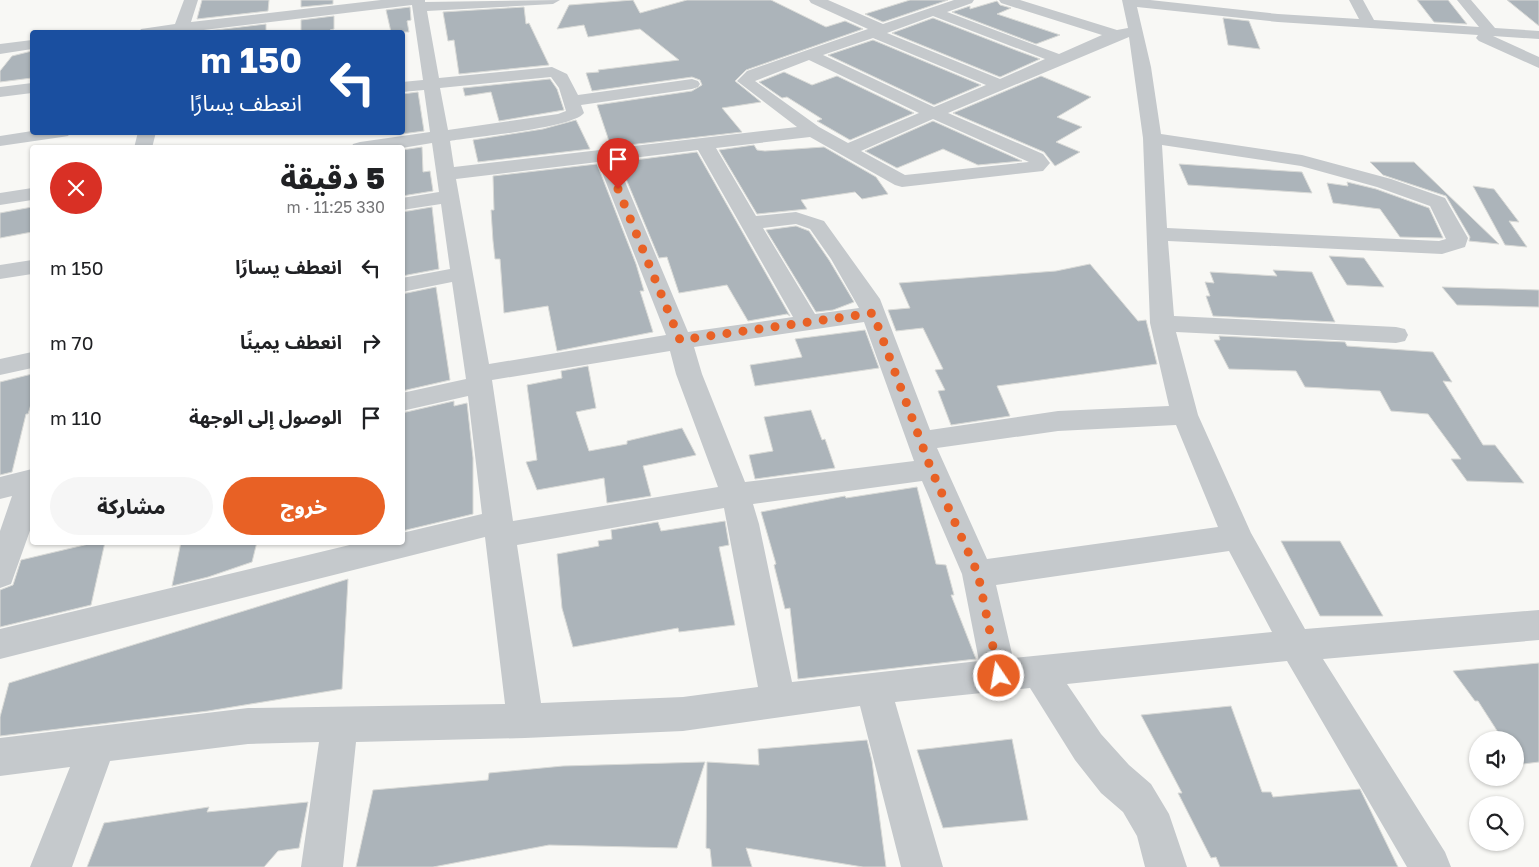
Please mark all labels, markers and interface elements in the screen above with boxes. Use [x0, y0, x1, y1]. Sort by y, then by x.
text: 150 m [200, 39, 302, 81]
icon: left [320, 50, 385, 115]
text: انعطف يسارًا [190, 89, 302, 116]
pin [597, 138, 639, 189]
icon: arrive [604, 145, 632, 173]
text: 5 دقيقة [280, 160, 385, 196]
button: close [50, 162, 102, 214]
text: 330 m · 11:25 [287, 197, 385, 217]
icon: left [357, 254, 385, 282]
text: انعطف يسارًا [235, 255, 342, 278]
text: 150 m [50, 256, 104, 279]
icon: right [357, 329, 385, 357]
text: انعطف يمينًا [240, 330, 342, 353]
text: 70 m [50, 331, 93, 354]
icon: arrive [357, 404, 385, 432]
text: الوصول إلى الوجهة [189, 405, 342, 428]
text: 110 m [50, 406, 102, 429]
button: مشاركة [50, 477, 213, 535]
button: خروج [223, 477, 385, 535]
position arrow [972, 649, 1024, 701]
map controls [1469, 731, 1524, 851]
button: sound [1469, 731, 1524, 786]
button: search [1469, 796, 1524, 851]

